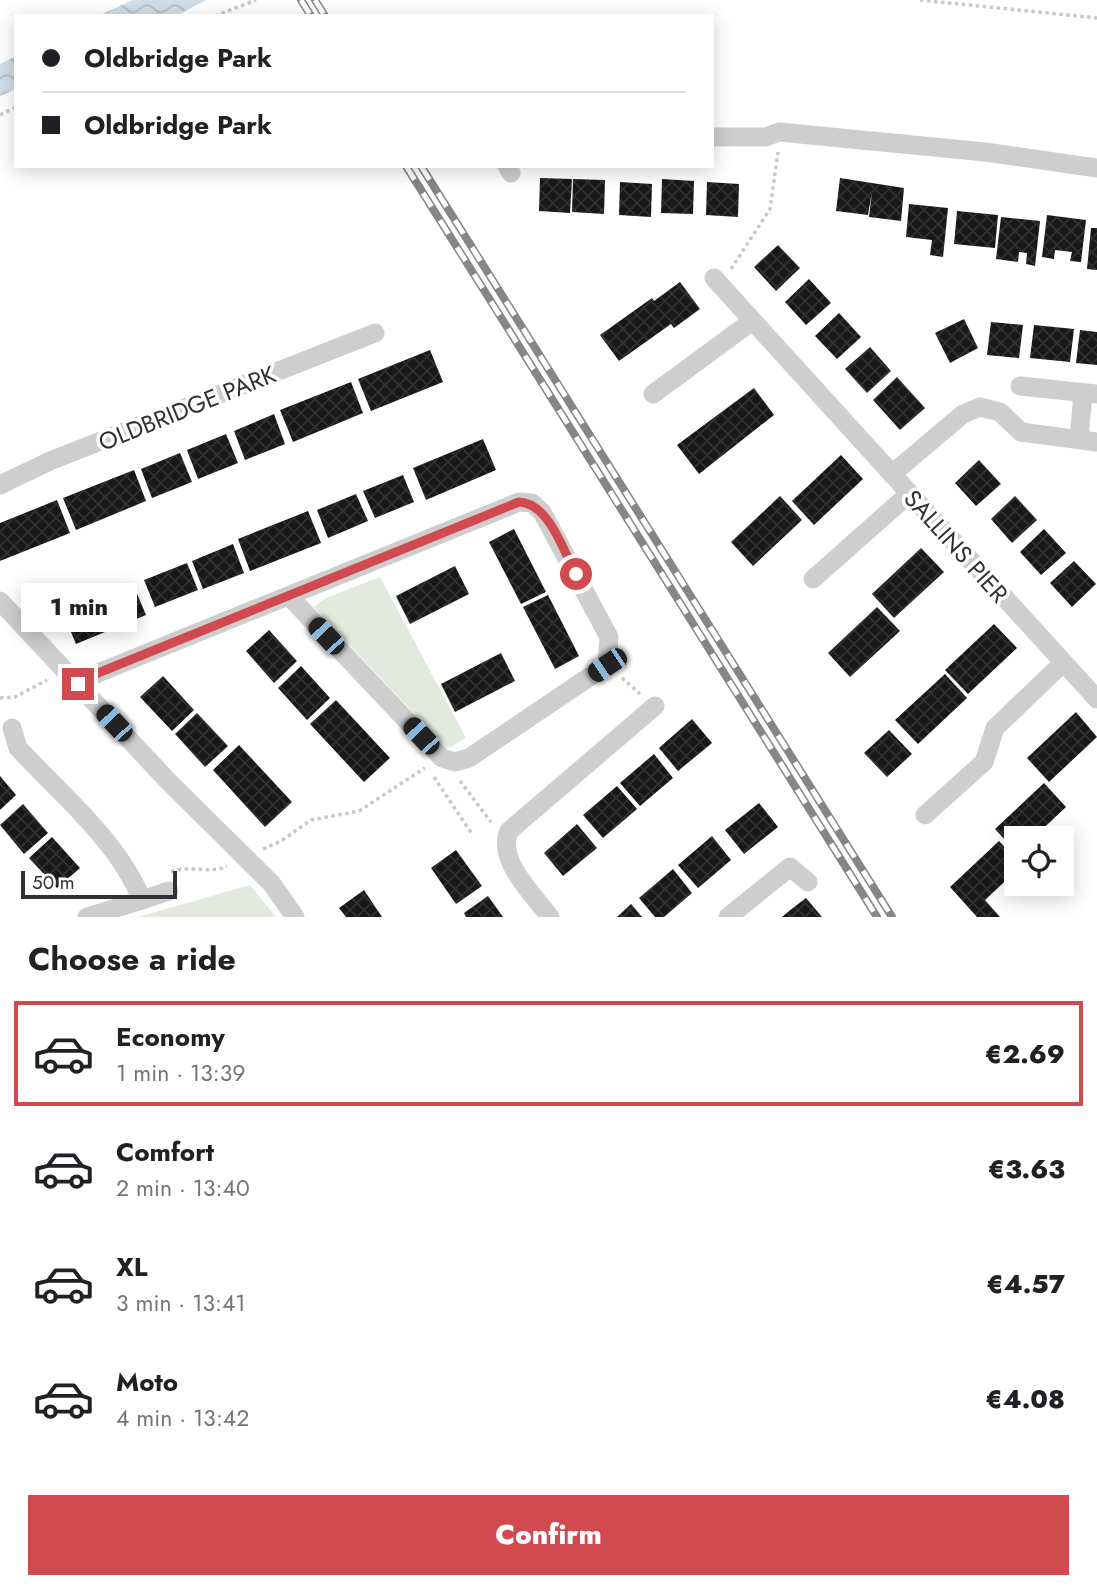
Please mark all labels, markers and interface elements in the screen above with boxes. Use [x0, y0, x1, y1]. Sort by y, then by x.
text: Oldbridge Park [84, 39, 272, 77]
text: Oldbridge Park [84, 106, 272, 144]
street label: OLDBRIDGE PARK [93, 356, 281, 460]
street label: SALLINS PIER [896, 482, 1017, 611]
route start [560, 558, 592, 590]
callout: 1 min [20, 582, 136, 632]
text: 1 min [50, 590, 108, 624]
car [304, 613, 349, 659]
car [584, 645, 631, 685]
route end [62, 668, 94, 700]
car [92, 700, 137, 746]
car [399, 713, 444, 759]
map controls [1004, 826, 1074, 896]
button: locate [1004, 826, 1074, 896]
scale bar [21, 868, 177, 900]
text: 50 m [32, 869, 75, 896]
text: Choose a ride [28, 936, 236, 982]
text: Economy [116, 1018, 225, 1056]
icon: car [32, 1022, 95, 1085]
text: €2.69 [985, 1035, 1065, 1073]
text: 1 min · 13:39 [116, 1056, 246, 1090]
text: Comfort [116, 1133, 214, 1171]
icon: car [32, 1137, 95, 1200]
text: €3.63 [988, 1150, 1065, 1188]
text: 2 min · 13:40 [116, 1171, 250, 1205]
text: XL [116, 1248, 148, 1286]
icon: car [32, 1252, 95, 1315]
text: €4.57 [986, 1265, 1065, 1303]
text: 3 min · 13:41 [116, 1286, 246, 1320]
text: Moto [116, 1363, 178, 1401]
icon: car [32, 1367, 95, 1430]
text: €4.08 [985, 1380, 1065, 1418]
text: 4 min · 13:42 [116, 1401, 249, 1435]
button: Confirm [28, 1495, 1069, 1575]

